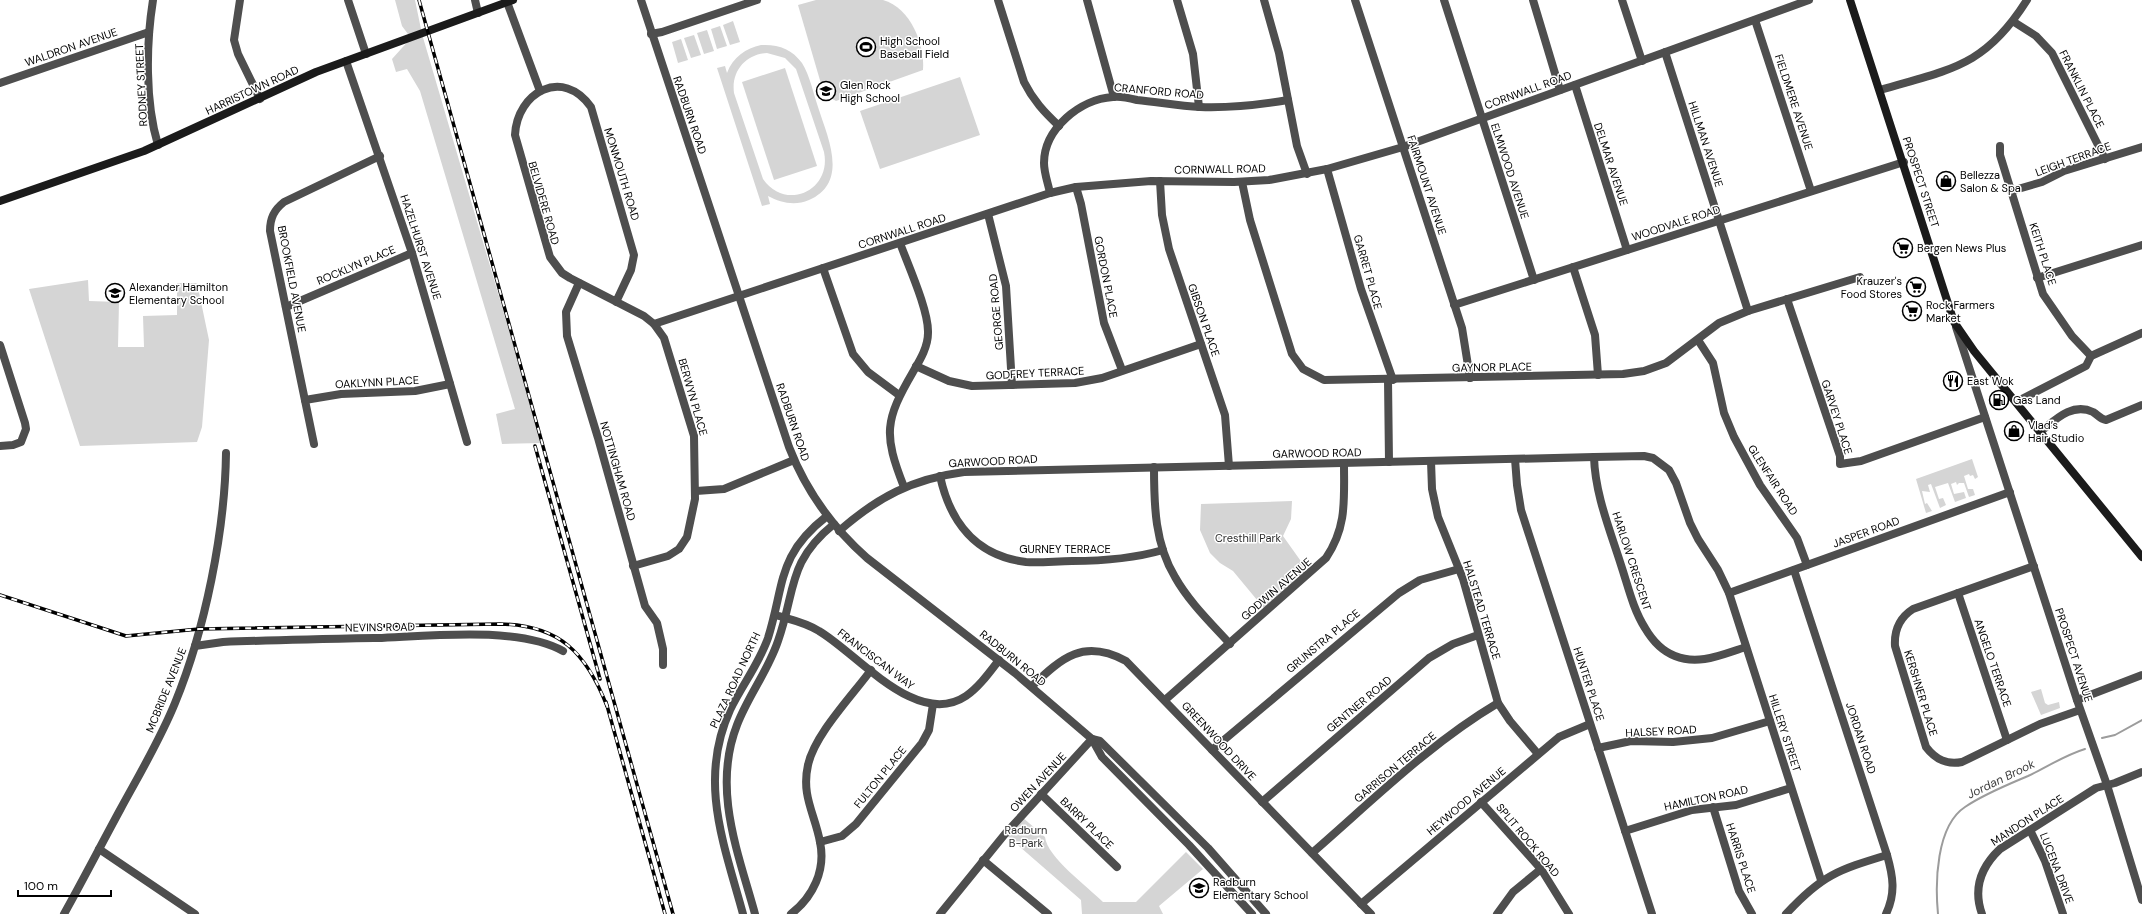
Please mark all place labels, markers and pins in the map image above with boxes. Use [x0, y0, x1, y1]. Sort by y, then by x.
place label: High School Baseball Field [880, 34, 949, 61]
sports icon: High School Baseball Field [855, 36, 877, 58]
place label: Glen Rock High School [840, 78, 900, 105]
school or university icon: Glen Rock High School [815, 80, 837, 102]
place label: Bellezza Salon & Spa [1960, 168, 2021, 195]
shop icon: Bellezza Salon & Spa [1935, 170, 1957, 192]
supermarket icon: Bergen News Plus [1892, 237, 1914, 259]
place label: Bergen News Plus [1917, 241, 2006, 255]
place label: Krauzer's Food Stores [1841, 274, 1902, 301]
supermarket icon: Krauzer's Food Stores [1905, 276, 1927, 298]
place label: Alexander Hamilton Elementary School [129, 280, 228, 307]
school or university icon: Alexander Hamilton Elementary School [104, 282, 126, 304]
place label: Rock Farmers Market [1926, 298, 1995, 325]
supermarket icon: Rock Farmers Market [1901, 300, 1923, 322]
restaurant icon: East Wok [1942, 370, 1964, 392]
place label: East Wok [1967, 374, 2014, 388]
fuel station icon: Gas Land [1988, 389, 2010, 411]
place label: Gas Land [2013, 393, 2061, 407]
place label: Vlad’s Hair Studio [2028, 418, 2084, 445]
shop icon: Vlad’s Hair Studio [2003, 420, 2025, 442]
place label: Radburn Elementary School [1213, 875, 1308, 902]
school or university icon: Radburn Elementary School [1188, 877, 1210, 899]

